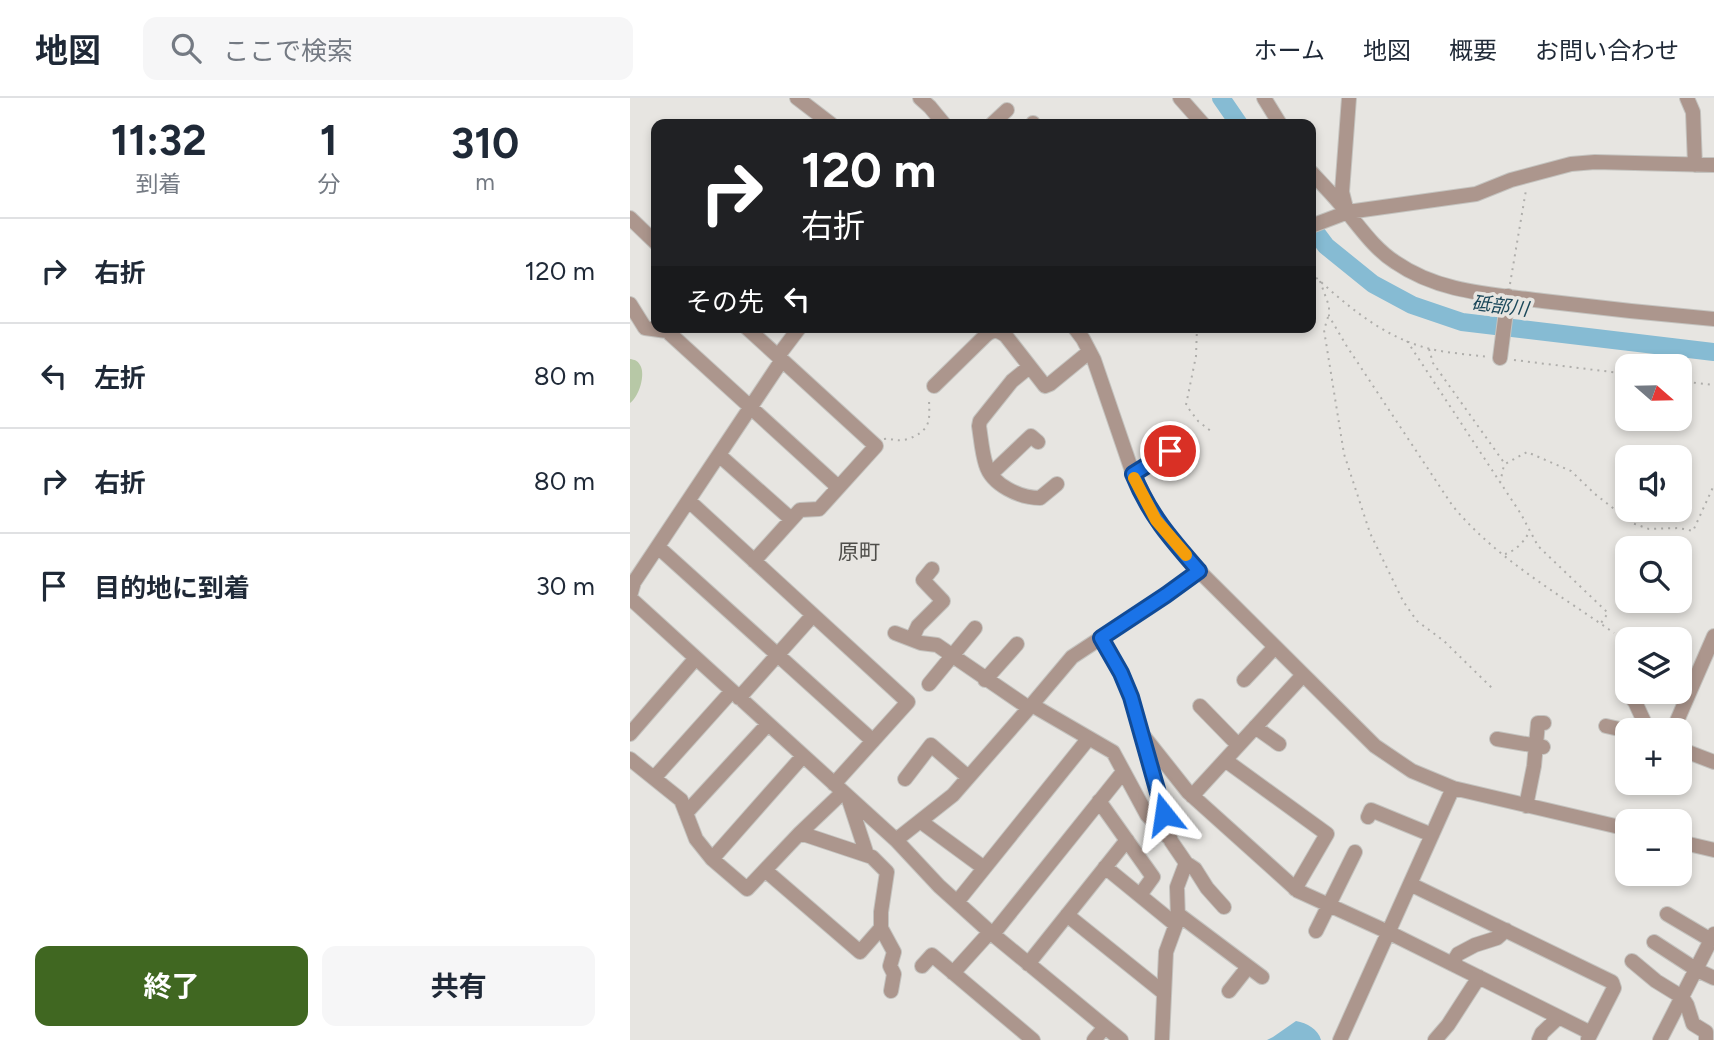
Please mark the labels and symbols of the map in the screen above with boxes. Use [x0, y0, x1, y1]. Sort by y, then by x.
water label: 砥部川 [1470, 291, 1532, 321]
north arrow [1615, 354, 1692, 430]
pin [1140, 421, 1200, 481]
district label: 原町 [838, 539, 880, 564]
position arrow [1127, 777, 1201, 851]

